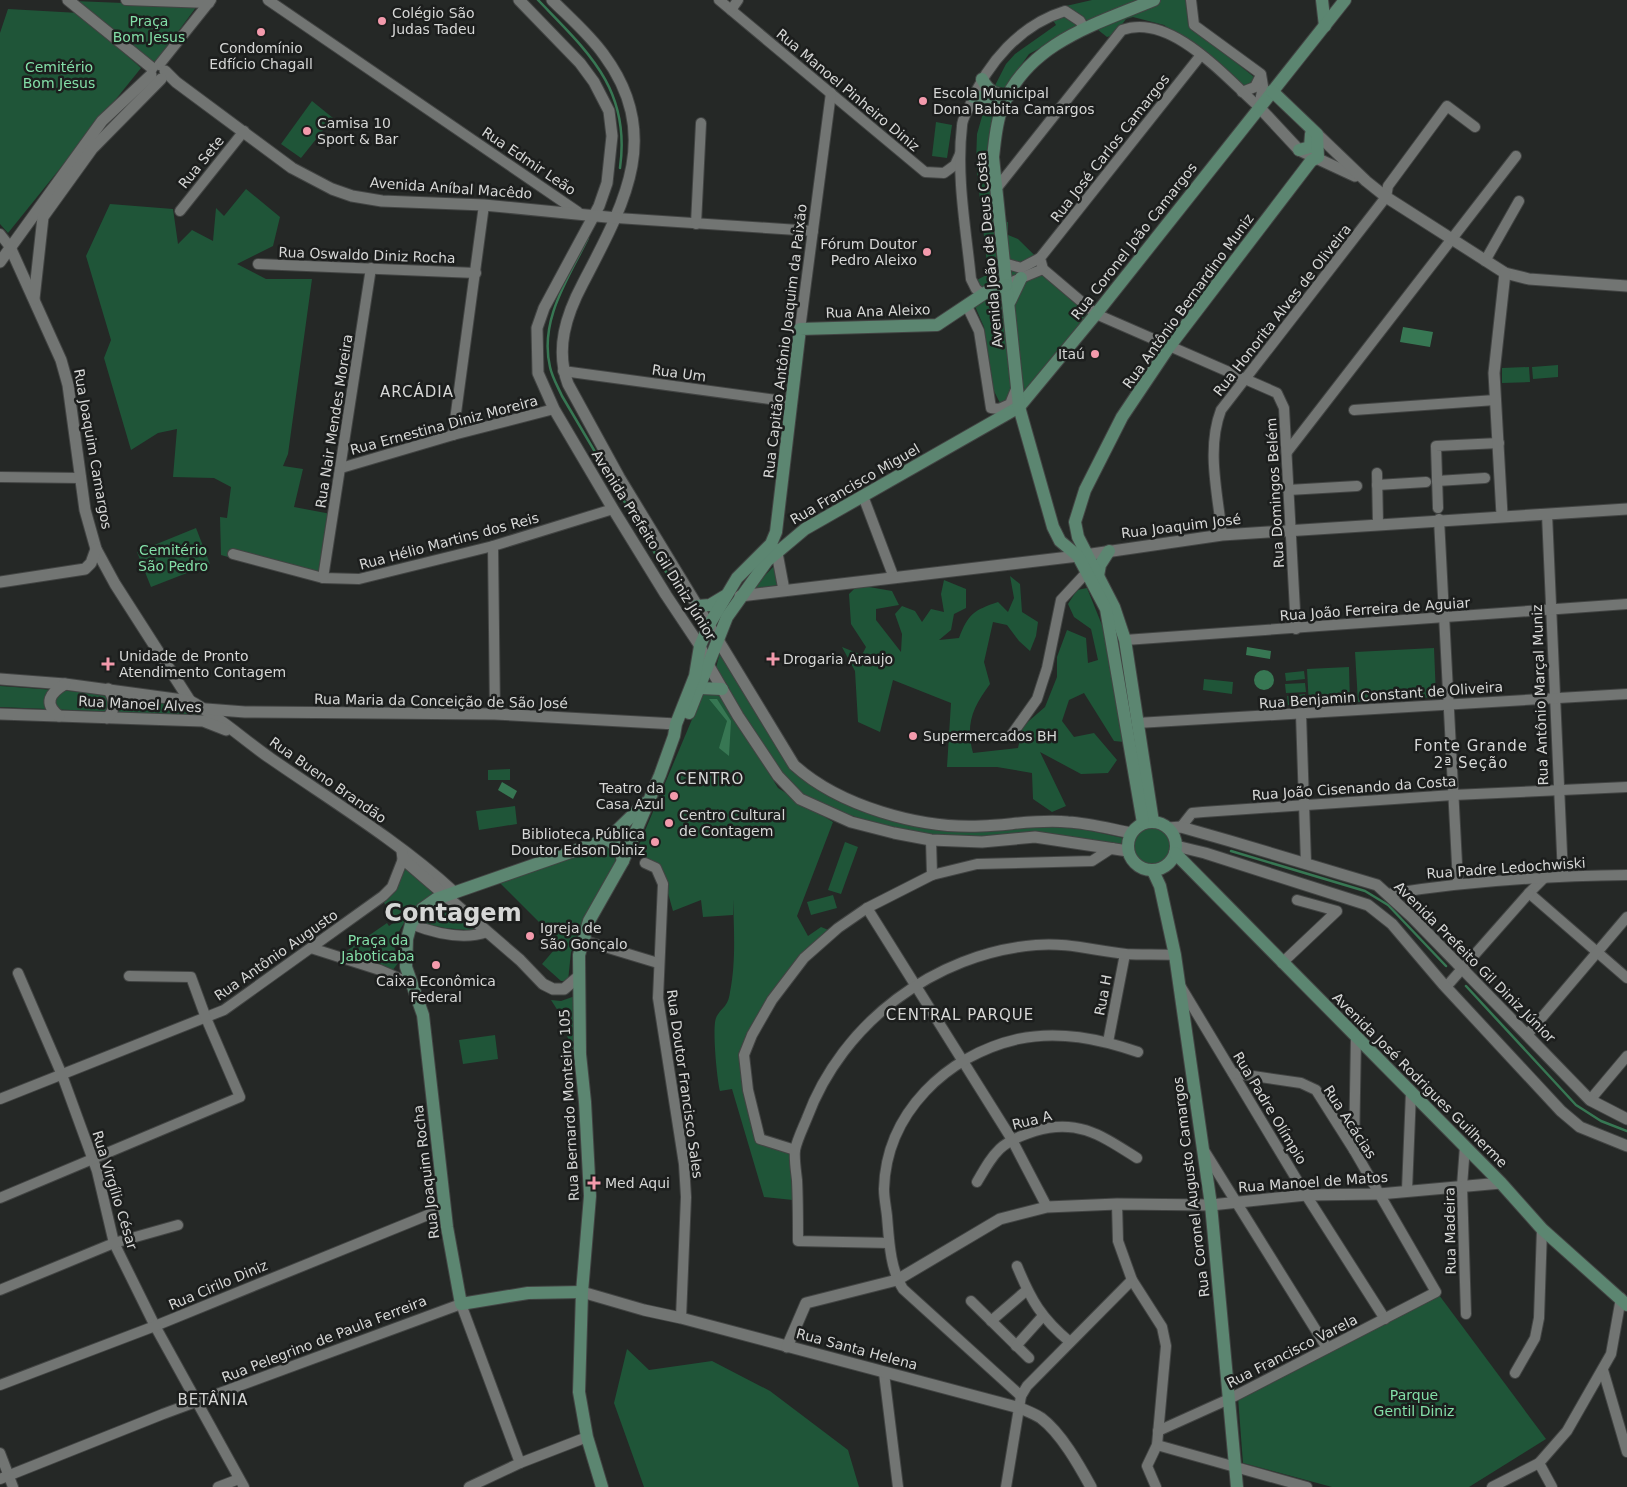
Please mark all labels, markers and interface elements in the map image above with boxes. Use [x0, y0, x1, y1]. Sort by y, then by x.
place label: Colégio São Judas Tadeu [391, 5, 475, 37]
park label: Praça Bom Jesus [113, 13, 185, 45]
marker: Colégio São Judas Tadeu [376, 15, 388, 27]
marker: Condomínio Edfício Chagall [255, 26, 267, 38]
street label: Rua Manoel Pinheiro Diniz [773, 26, 923, 154]
place label: Condomínio Edfício Chagall [209, 40, 313, 72]
park label: Cemitério Bom Jesus [23, 59, 95, 91]
street label: Rua José Carlos Camargos [1047, 71, 1173, 225]
place label: Escola Municipal Dona Babita Camargos [933, 85, 1095, 117]
marker: Escola Municipal Dona Babita Camargos [917, 95, 929, 107]
place label: Camisa 10 Sport & Bar [317, 115, 399, 147]
street label: Rua Edmir Leão [479, 124, 579, 198]
marker: Camisa 10 Sport & Bar [301, 125, 313, 137]
street label: Rua Sete [175, 133, 227, 191]
street label: Avenida João de Deus Costa [972, 152, 1006, 348]
street label: Rua Coronel João Camargos [1068, 160, 1200, 322]
street label: Avenida Aníbal Macêdo [369, 174, 533, 202]
street label: Rua Capitão Antônio Joaquim da Paixão [760, 203, 810, 479]
street label: Rua Antônio Bernardino Muniz [1119, 211, 1257, 391]
street label: Rua Honorita Alves de Oliveira [1210, 221, 1354, 399]
place label: Fórum Doutor Pedro Aleixo [820, 236, 917, 268]
street label: Rua Oswaldo Diniz Rocha [278, 244, 456, 266]
marker: Fórum Doutor Pedro Aleixo [921, 246, 933, 258]
street label: Rua Ana Aleixo [825, 301, 931, 321]
street label: Rua Nair Mendes Moreira [312, 333, 356, 509]
place label: Itaú [1058, 346, 1085, 362]
marker: Itaú [1089, 348, 1101, 360]
street label: Rua Um [651, 361, 707, 385]
street label: Rua Joaquim Camargos [71, 367, 115, 531]
district label: ARCÁDIA [380, 382, 454, 401]
street label: Rua Ernestina Diniz Moreira [348, 392, 540, 458]
street label: Rua Domingos Belém [1263, 418, 1287, 568]
street label: Rua Francisco Miguel [787, 440, 923, 528]
street label: Avenida Prefeito Gil Diniz Júnior [589, 447, 719, 643]
street label: Rua Hélio Martins dos Reis [357, 509, 541, 573]
street label: Rua Joaquim José [1120, 511, 1242, 541]
park label: Cemitério São Pedro [138, 542, 208, 574]
street label: Rua João Ferreira de Aguiar [1279, 594, 1471, 624]
street label: Rua Antônio Marçal Muniz [1529, 604, 1551, 786]
place label: Unidade de Pronto Atendimento Contagem [119, 648, 286, 680]
place label: Drogaria Araujo [783, 651, 893, 667]
marker: Drogaria Araujo [767, 653, 779, 665]
marker: Unidade de Pronto Atendimento Contagem [101, 657, 115, 671]
street label: Rua Benjamin Constant de Oliveira [1258, 678, 1504, 712]
street label: Rua Maria da Conceição de São José [314, 691, 568, 711]
street label: Rua Manoel Alves [78, 693, 202, 715]
place label: Supermercados BH [923, 728, 1057, 744]
marker: Supermercados BH [907, 730, 919, 742]
street label: Rua Bueno Brandão [267, 734, 389, 826]
district label: Fonte Grande 2ª Seção [1414, 737, 1528, 772]
district label: CENTRO [676, 770, 744, 788]
street label: Rua João Cisenando da Costa [1251, 773, 1457, 803]
place label: Teatro da Casa Azul [596, 780, 664, 812]
marker: Teatro da Casa Azul [668, 790, 680, 802]
place label: Centro Cultural de Contagem [679, 807, 785, 839]
marker: Centro Cultural de Contagem [663, 817, 675, 829]
place label: Biblioteca Pública Doutor Edson Diniz [511, 826, 645, 858]
marker: Biblioteca Pública Doutor Edson Diniz [649, 836, 661, 848]
street label: Rua Padre Ledochwiski [1426, 854, 1586, 882]
street label: Avenida Prefeito Gil Diniz Júnior [1391, 878, 1559, 1046]
district label: Contagem [384, 899, 522, 927]
street label: Rua Antônio Augusto [211, 906, 341, 1004]
place label: Igreja de São Gonçalo [540, 920, 628, 952]
marker: Igreja de São Gonçalo [524, 930, 536, 942]
park label: Praça da Jaboticaba [340, 932, 415, 964]
marker: Caixa Econômica Federal [430, 959, 442, 971]
place label: Caixa Econômica Federal [376, 973, 496, 1005]
street label: Rua H [1091, 973, 1115, 1017]
street label: Rua Doutor Francisco Sales [664, 989, 706, 1179]
street label: Avenida José Rodrigues Guilherme [1329, 989, 1511, 1171]
district label: CENTRAL PARQUE [886, 1006, 1034, 1024]
street label: Rua Bernardo Monteiro 105 [556, 1009, 582, 1201]
street label: Rua Padre Olímpio [1230, 1049, 1310, 1167]
street label: Rua Coronel Augusto Camargos [1170, 1076, 1212, 1298]
street label: Rua Acácias [1320, 1082, 1380, 1162]
street label: Rua Joaquim Rocha [410, 1104, 442, 1240]
street label: Rua A [1010, 1107, 1054, 1133]
street label: Rua Virgílio César [89, 1129, 141, 1252]
street label: Rua Manoel de Matos [1238, 1169, 1388, 1195]
place label: Med Aqui [605, 1175, 670, 1191]
marker: Med Aqui [587, 1176, 601, 1190]
street label: Rua Madeira [1441, 1187, 1459, 1275]
street label: Rua Cirilo Diniz [166, 1257, 270, 1313]
street label: Rua Pelegrino de Paula Ferreira [219, 1292, 429, 1386]
street label: Rua Francisco Varela [1224, 1311, 1360, 1391]
street label: Rua Santa Helena [795, 1325, 919, 1373]
park label: Parque Gentil Diniz [1374, 1387, 1454, 1419]
district label: BETÂNIA [178, 1390, 248, 1409]

